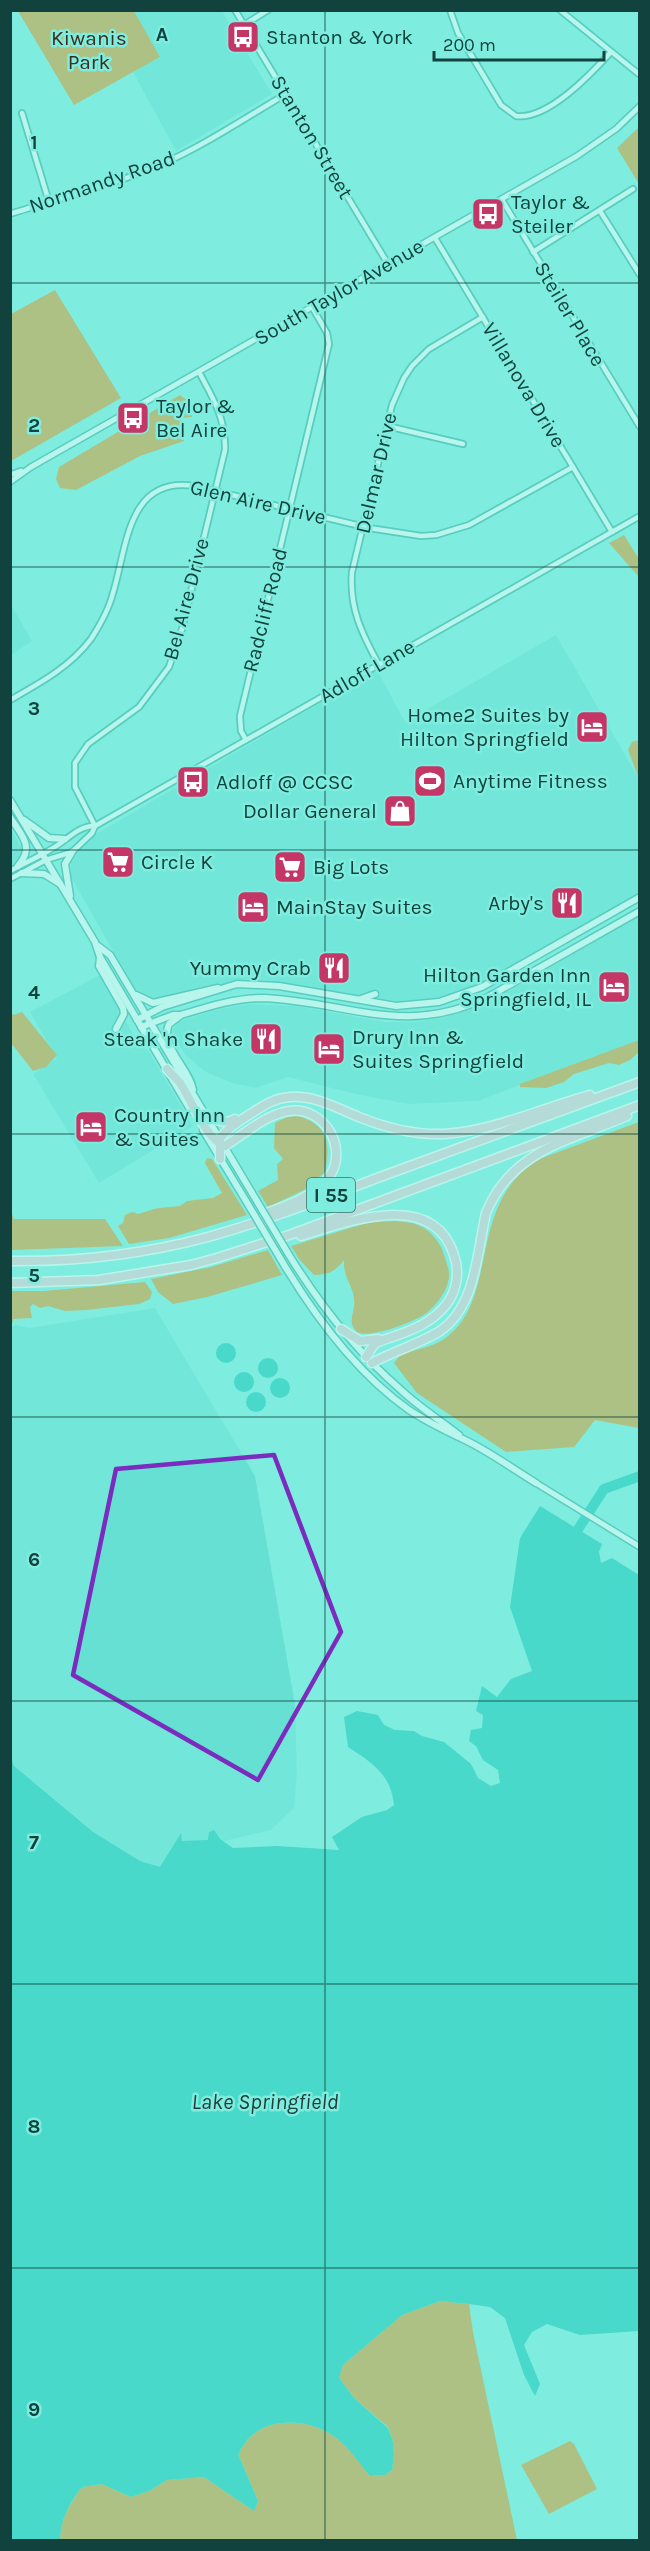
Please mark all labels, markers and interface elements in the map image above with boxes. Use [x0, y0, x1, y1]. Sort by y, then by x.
bus stop icon: Stanton & York [225, 19, 261, 55]
text: A [156, 23, 169, 46]
scale bar [434, 24, 604, 62]
place label: Stanton & York [266, 25, 413, 49]
park label: Kiwanis Park [51, 26, 127, 74]
text: 200 m [443, 34, 496, 56]
street label: Stanton Street [266, 71, 358, 203]
text: 1 [30, 131, 38, 154]
street label: Normandy Road [26, 146, 178, 218]
place label: Taylor & Steiler [511, 190, 590, 238]
bus stop icon: Taylor & Steiler [470, 196, 506, 232]
street label: South Taylor Avenue [250, 234, 428, 350]
street label: Steiler Place [529, 257, 611, 371]
street label: Villanova Drive [477, 318, 571, 452]
place label: Taylor & Bel Aire [156, 394, 235, 442]
bus stop icon: Taylor & Bel Aire [115, 400, 151, 436]
street label: Delmar Drive [350, 410, 402, 536]
text: 2 [28, 414, 40, 437]
street label: Glen Aire Drive [188, 475, 328, 529]
street label: Bel Aire Drive [158, 535, 214, 663]
street label: Radcliff Road [238, 545, 292, 675]
street label: Adloff Lane [315, 634, 419, 708]
text: 3 [28, 697, 40, 720]
place label: Home2 Suites by Hilton Springfield [400, 703, 569, 751]
hotel icon: Home2 Suites by Hilton Springfield [574, 709, 610, 745]
sports icon: Anytime Fitness [412, 763, 448, 799]
bus stop icon: Adloff @ CCSC [175, 764, 211, 800]
place label: Anytime Fitness [453, 769, 608, 793]
place label: Adloff @ CCSC [216, 770, 353, 794]
shop icon: Dollar General [382, 793, 418, 829]
place label: Dollar General [243, 799, 377, 823]
supermarket icon: Circle K [100, 844, 136, 880]
supermarket icon: Big Lots [272, 849, 308, 885]
place label: Circle K [141, 850, 213, 874]
place label: Big Lots [313, 855, 389, 879]
restaurant icon: Arby's [549, 885, 585, 921]
hotel icon: MainStay Suites [235, 889, 271, 925]
place label: Arby's [488, 891, 544, 915]
place label: MainStay Suites [276, 895, 433, 919]
restaurant icon: Yummy Crab [316, 950, 352, 986]
place label: Yummy Crab [190, 956, 311, 980]
place label: Hilton Garden Inn Springfield, IL [423, 963, 591, 1011]
hotel icon: Hilton Garden Inn Springfield, IL [596, 969, 632, 1005]
text: 4 [28, 981, 40, 1004]
restaurant icon: Steak 'n Shake [248, 1021, 284, 1057]
place label: Drury Inn & Suites Springfield [352, 1025, 524, 1073]
place label: Steak 'n Shake [103, 1027, 243, 1051]
hotel icon: Drury Inn & Suites Springfield [311, 1031, 347, 1067]
place label: Country Inn & Suites [114, 1103, 225, 1151]
hotel icon: Country Inn & Suites [73, 1109, 109, 1145]
road number: I 55 [307, 1178, 355, 1212]
text: 5 [28, 1264, 40, 1287]
text: 6 [28, 1548, 40, 1571]
text: 7 [29, 1831, 39, 1854]
water label: Lake Springfield [192, 2089, 339, 2115]
text: 8 [28, 2115, 40, 2138]
text: 9 [28, 2398, 40, 2421]

